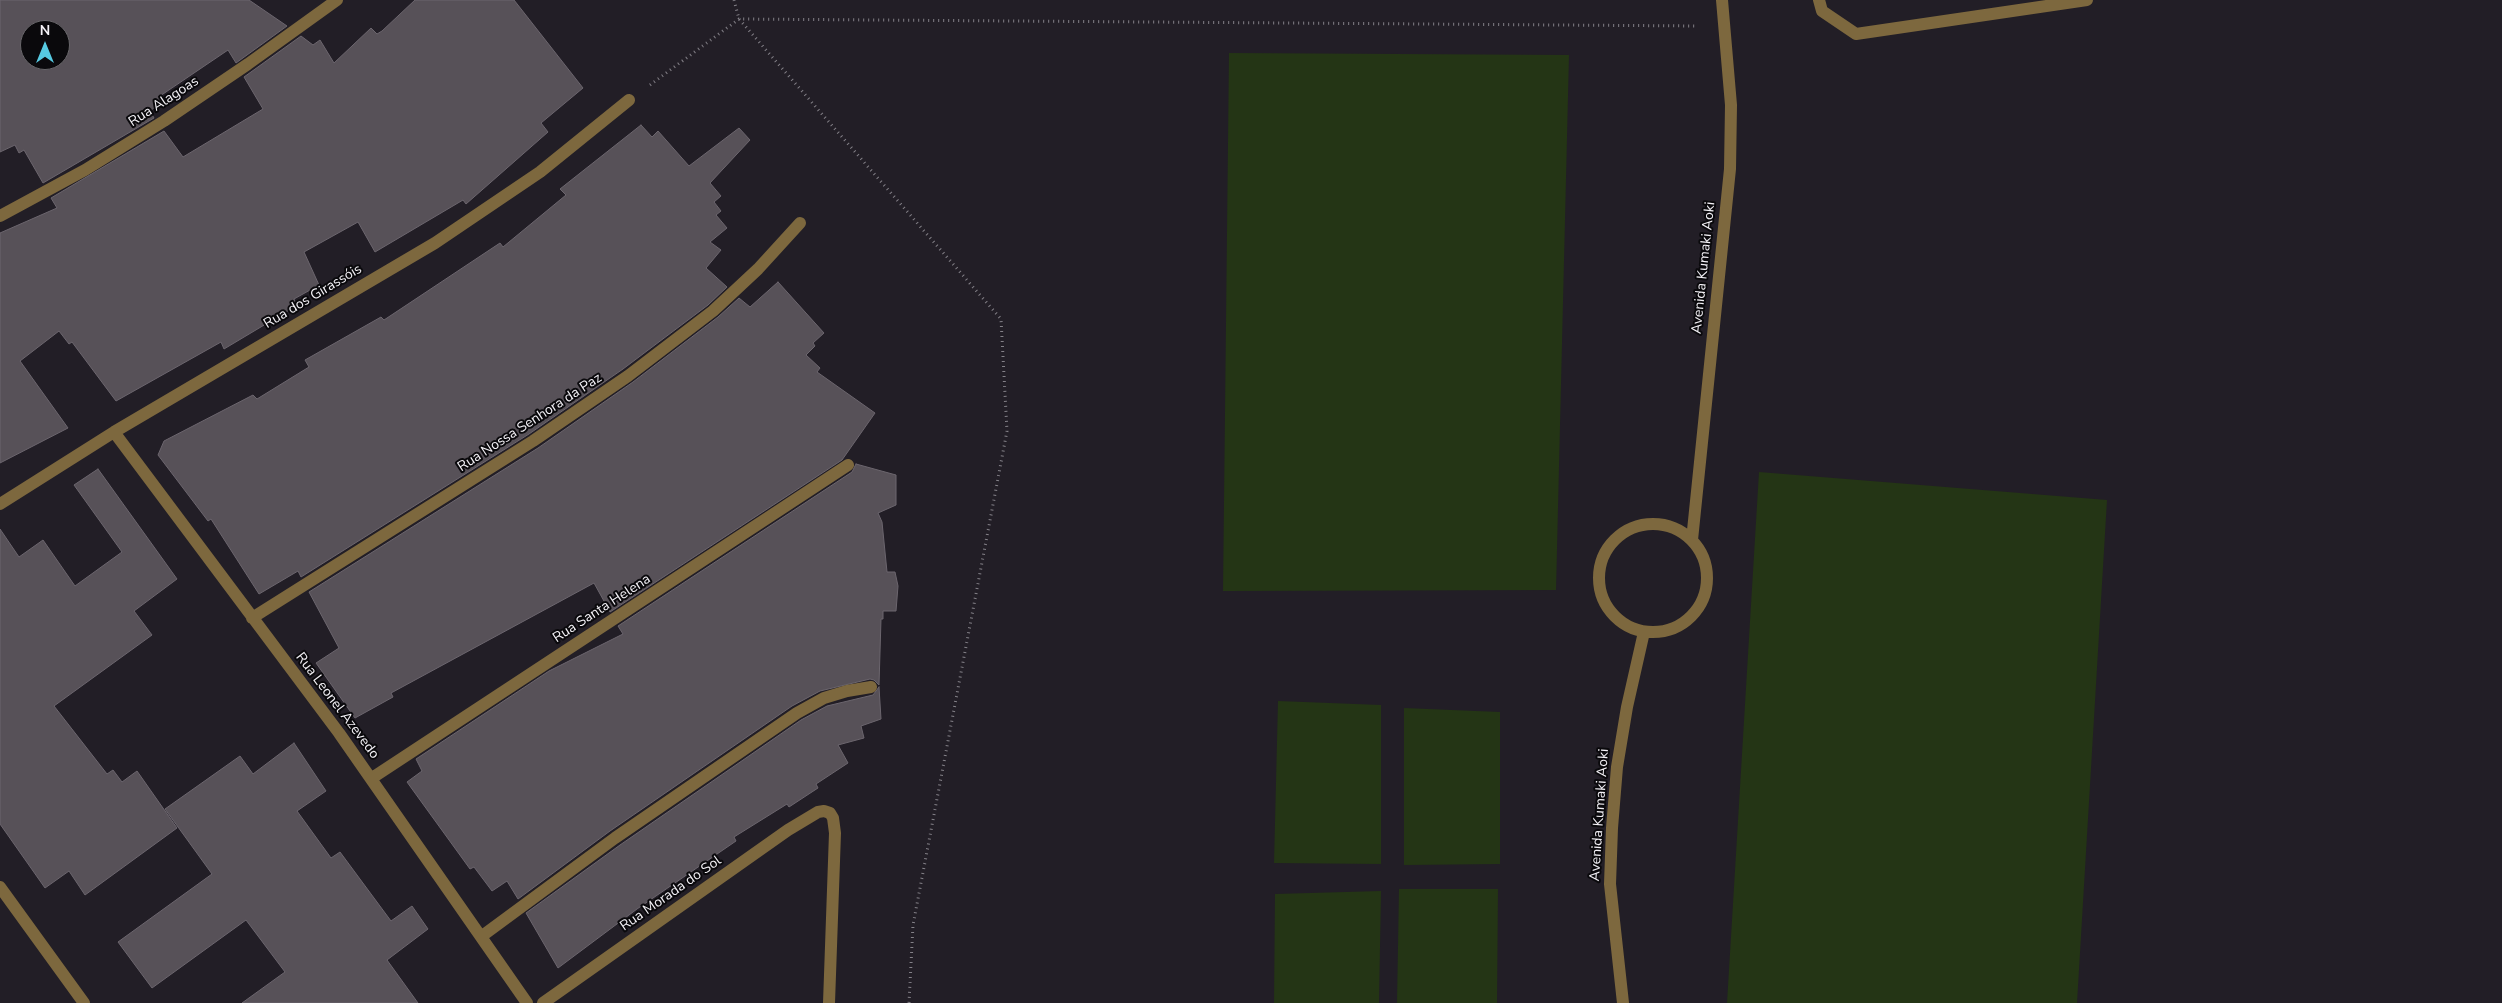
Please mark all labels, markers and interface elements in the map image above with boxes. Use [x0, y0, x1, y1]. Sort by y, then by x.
north arrow [20, 20, 70, 70]
text: N [40, 21, 50, 40]
street label: Rua Alagoas [126, 73, 202, 131]
street label: Avenida Kumaki Aoki [1689, 201, 1719, 335]
street label: Rua dos Girassóis [261, 261, 365, 333]
street label: Rua Nossa Senhora da Paz [455, 370, 605, 476]
street label: Rua Santa Helena [550, 571, 654, 647]
street label: Rua Leonel Azevedo [292, 650, 382, 762]
street label: Avenida Kumaki Aoki [1587, 748, 1613, 882]
street label: Rua Morada do Sol [617, 853, 725, 935]

